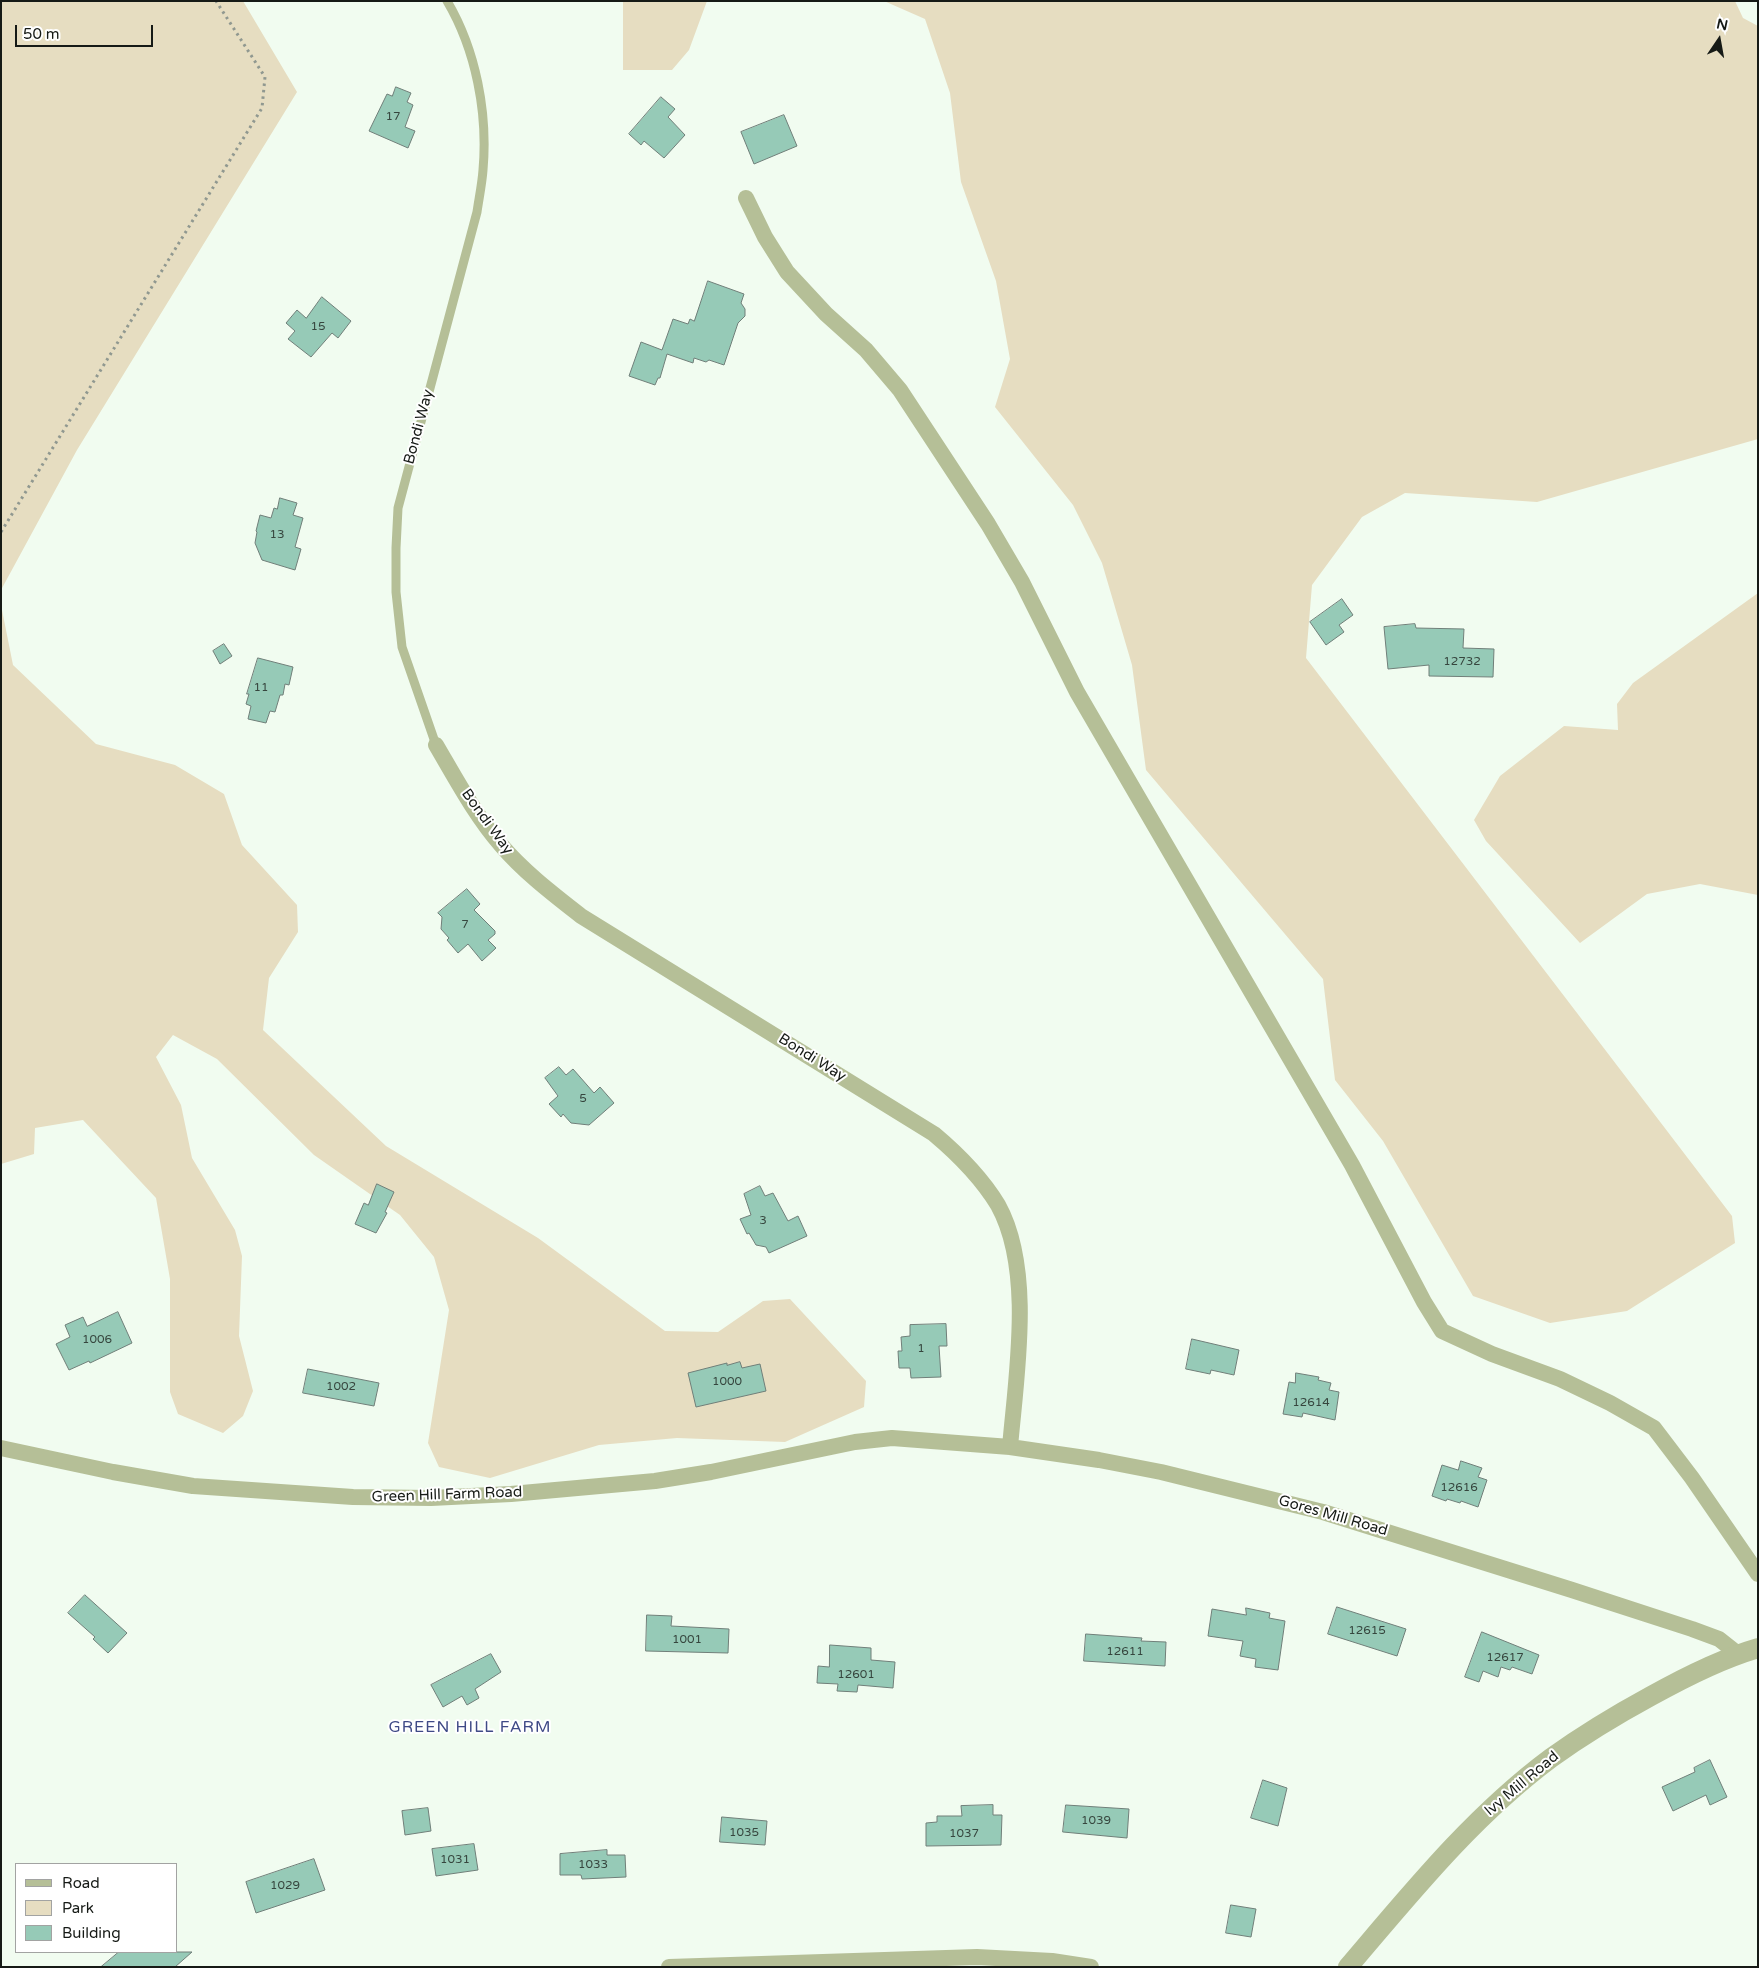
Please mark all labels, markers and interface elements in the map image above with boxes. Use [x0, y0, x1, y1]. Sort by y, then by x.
scale bar [18, 15, 155, 47]
north arrow [1694, 15, 1744, 65]
text: N [1715, 15, 1729, 34]
text: 50 m [23, 25, 60, 43]
house number: 17 [385, 110, 401, 124]
house number: 15 [310, 320, 326, 334]
street label: Bondi Way [400, 388, 438, 466]
house number: 13 [269, 528, 285, 542]
house number: 12732 [1443, 655, 1481, 669]
house number: 11 [253, 681, 269, 695]
street label: Bondi Way [457, 786, 517, 858]
house number: 7 [461, 918, 469, 932]
street label: Bondi Way [775, 1030, 849, 1086]
house number: 5 [579, 1092, 587, 1106]
house number: 3 [759, 1214, 767, 1228]
house number: 1006 [82, 1333, 112, 1347]
house number: 1 [917, 1342, 925, 1356]
house number: 1000 [712, 1375, 742, 1389]
house number: 1002 [326, 1380, 356, 1394]
house number: 12614 [1292, 1396, 1330, 1410]
house number: 12616 [1440, 1481, 1478, 1495]
street label: Green Hill Farm Road [371, 1483, 523, 1507]
street label: Gores Mill Road [1276, 1492, 1390, 1540]
house number: 12615 [1348, 1624, 1386, 1638]
house number: 1001 [672, 1633, 702, 1647]
house number: 12611 [1106, 1645, 1144, 1659]
house number: 12617 [1486, 1651, 1524, 1665]
house number: 12601 [837, 1668, 875, 1682]
district label: GREEN HILL FARM [387, 1718, 553, 1738]
street label: Ivy Mill Road [1481, 1748, 1563, 1820]
house number: 1039 [1081, 1814, 1111, 1828]
house number: 1035 [729, 1826, 759, 1840]
house number: 1037 [949, 1827, 979, 1841]
house number: 1031 [440, 1853, 470, 1867]
house number: 1033 [578, 1858, 608, 1872]
legend [15, 1863, 178, 1953]
text: Road [62, 1874, 100, 1892]
house number: 1029 [270, 1879, 300, 1893]
text: Park [62, 1899, 94, 1917]
text: Building [62, 1924, 121, 1942]

